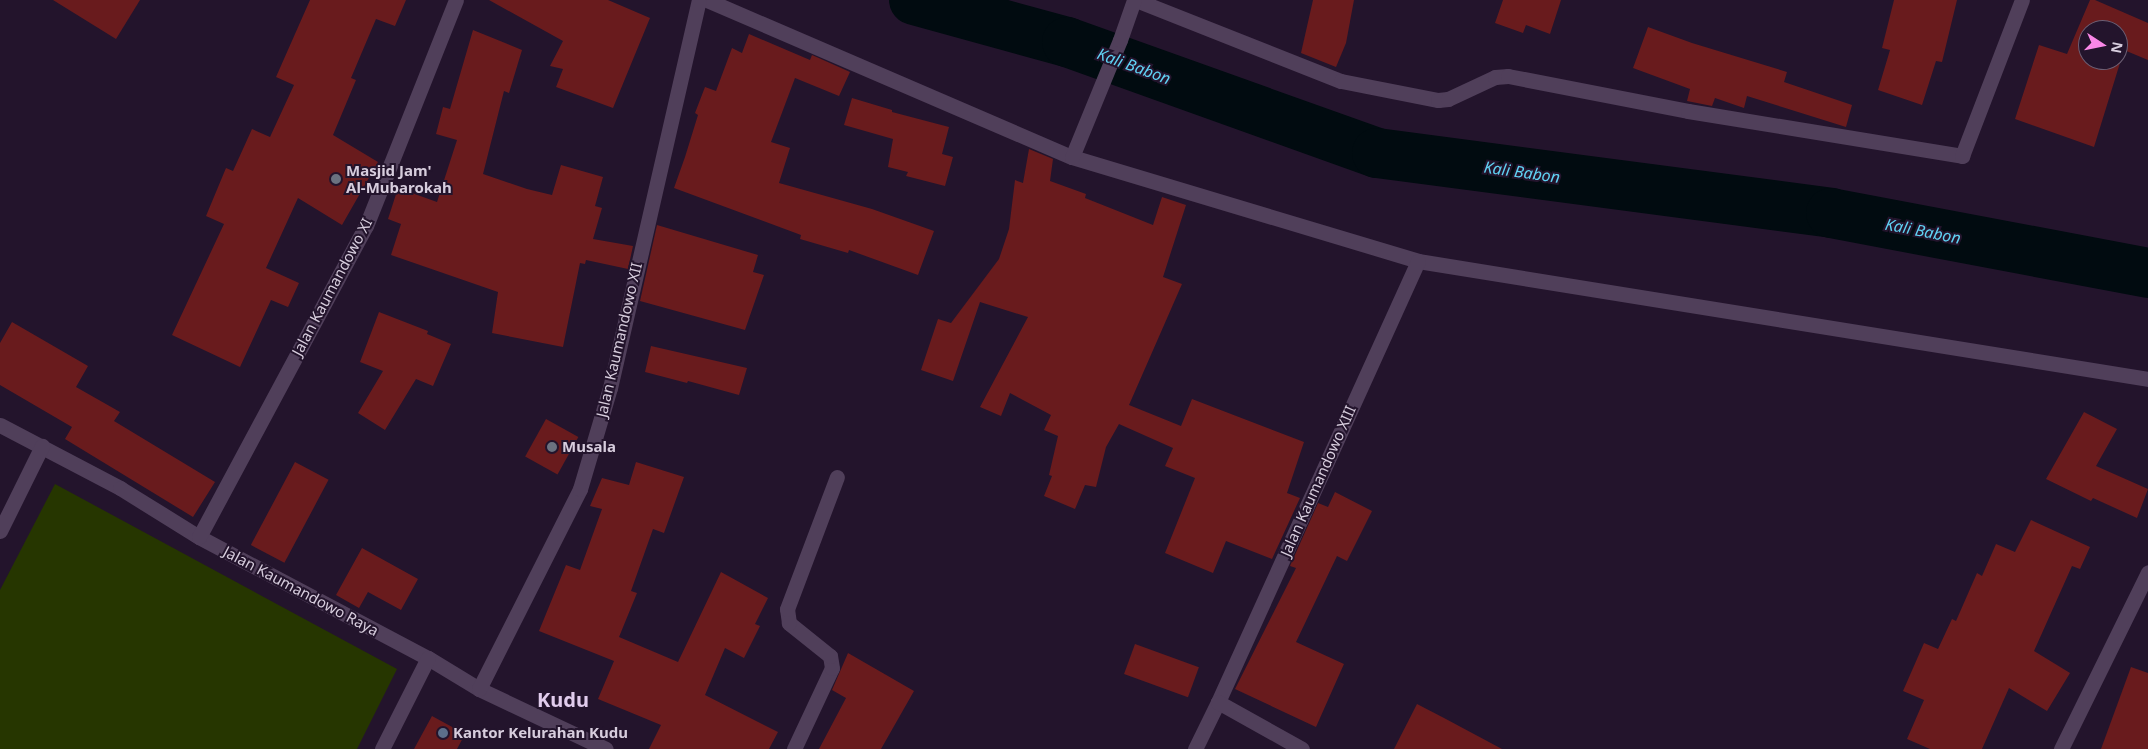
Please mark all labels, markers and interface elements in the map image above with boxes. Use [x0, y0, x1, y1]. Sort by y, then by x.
north arrow [2078, 20, 2128, 70]
text: N [2107, 40, 2128, 55]
water label: Kali Babon [1095, 44, 1173, 88]
water label: Kali Babon [1483, 157, 1561, 187]
place label: Masjid Jam' Al-Mubarokah [346, 161, 452, 196]
marker: Masjid Jam' Al-Mubarokah [330, 173, 342, 185]
water label: Kali Babon [1884, 214, 1962, 248]
street label: Jalan Kaumandowo XI [288, 215, 376, 359]
street label: Jalan Kaumandowo XII [592, 261, 646, 419]
street label: Jalan Kaumandowo XIII [1277, 403, 1359, 559]
place label: Musala [562, 438, 616, 456]
marker: Musala [546, 441, 558, 453]
street label: Jalan Kaumandowo Raya [220, 542, 382, 640]
district label: Kudu [537, 687, 589, 711]
place label: Kantor Kelurahan Kudu [453, 724, 628, 742]
marker: Kantor Kelurahan Kudu [437, 727, 449, 739]

